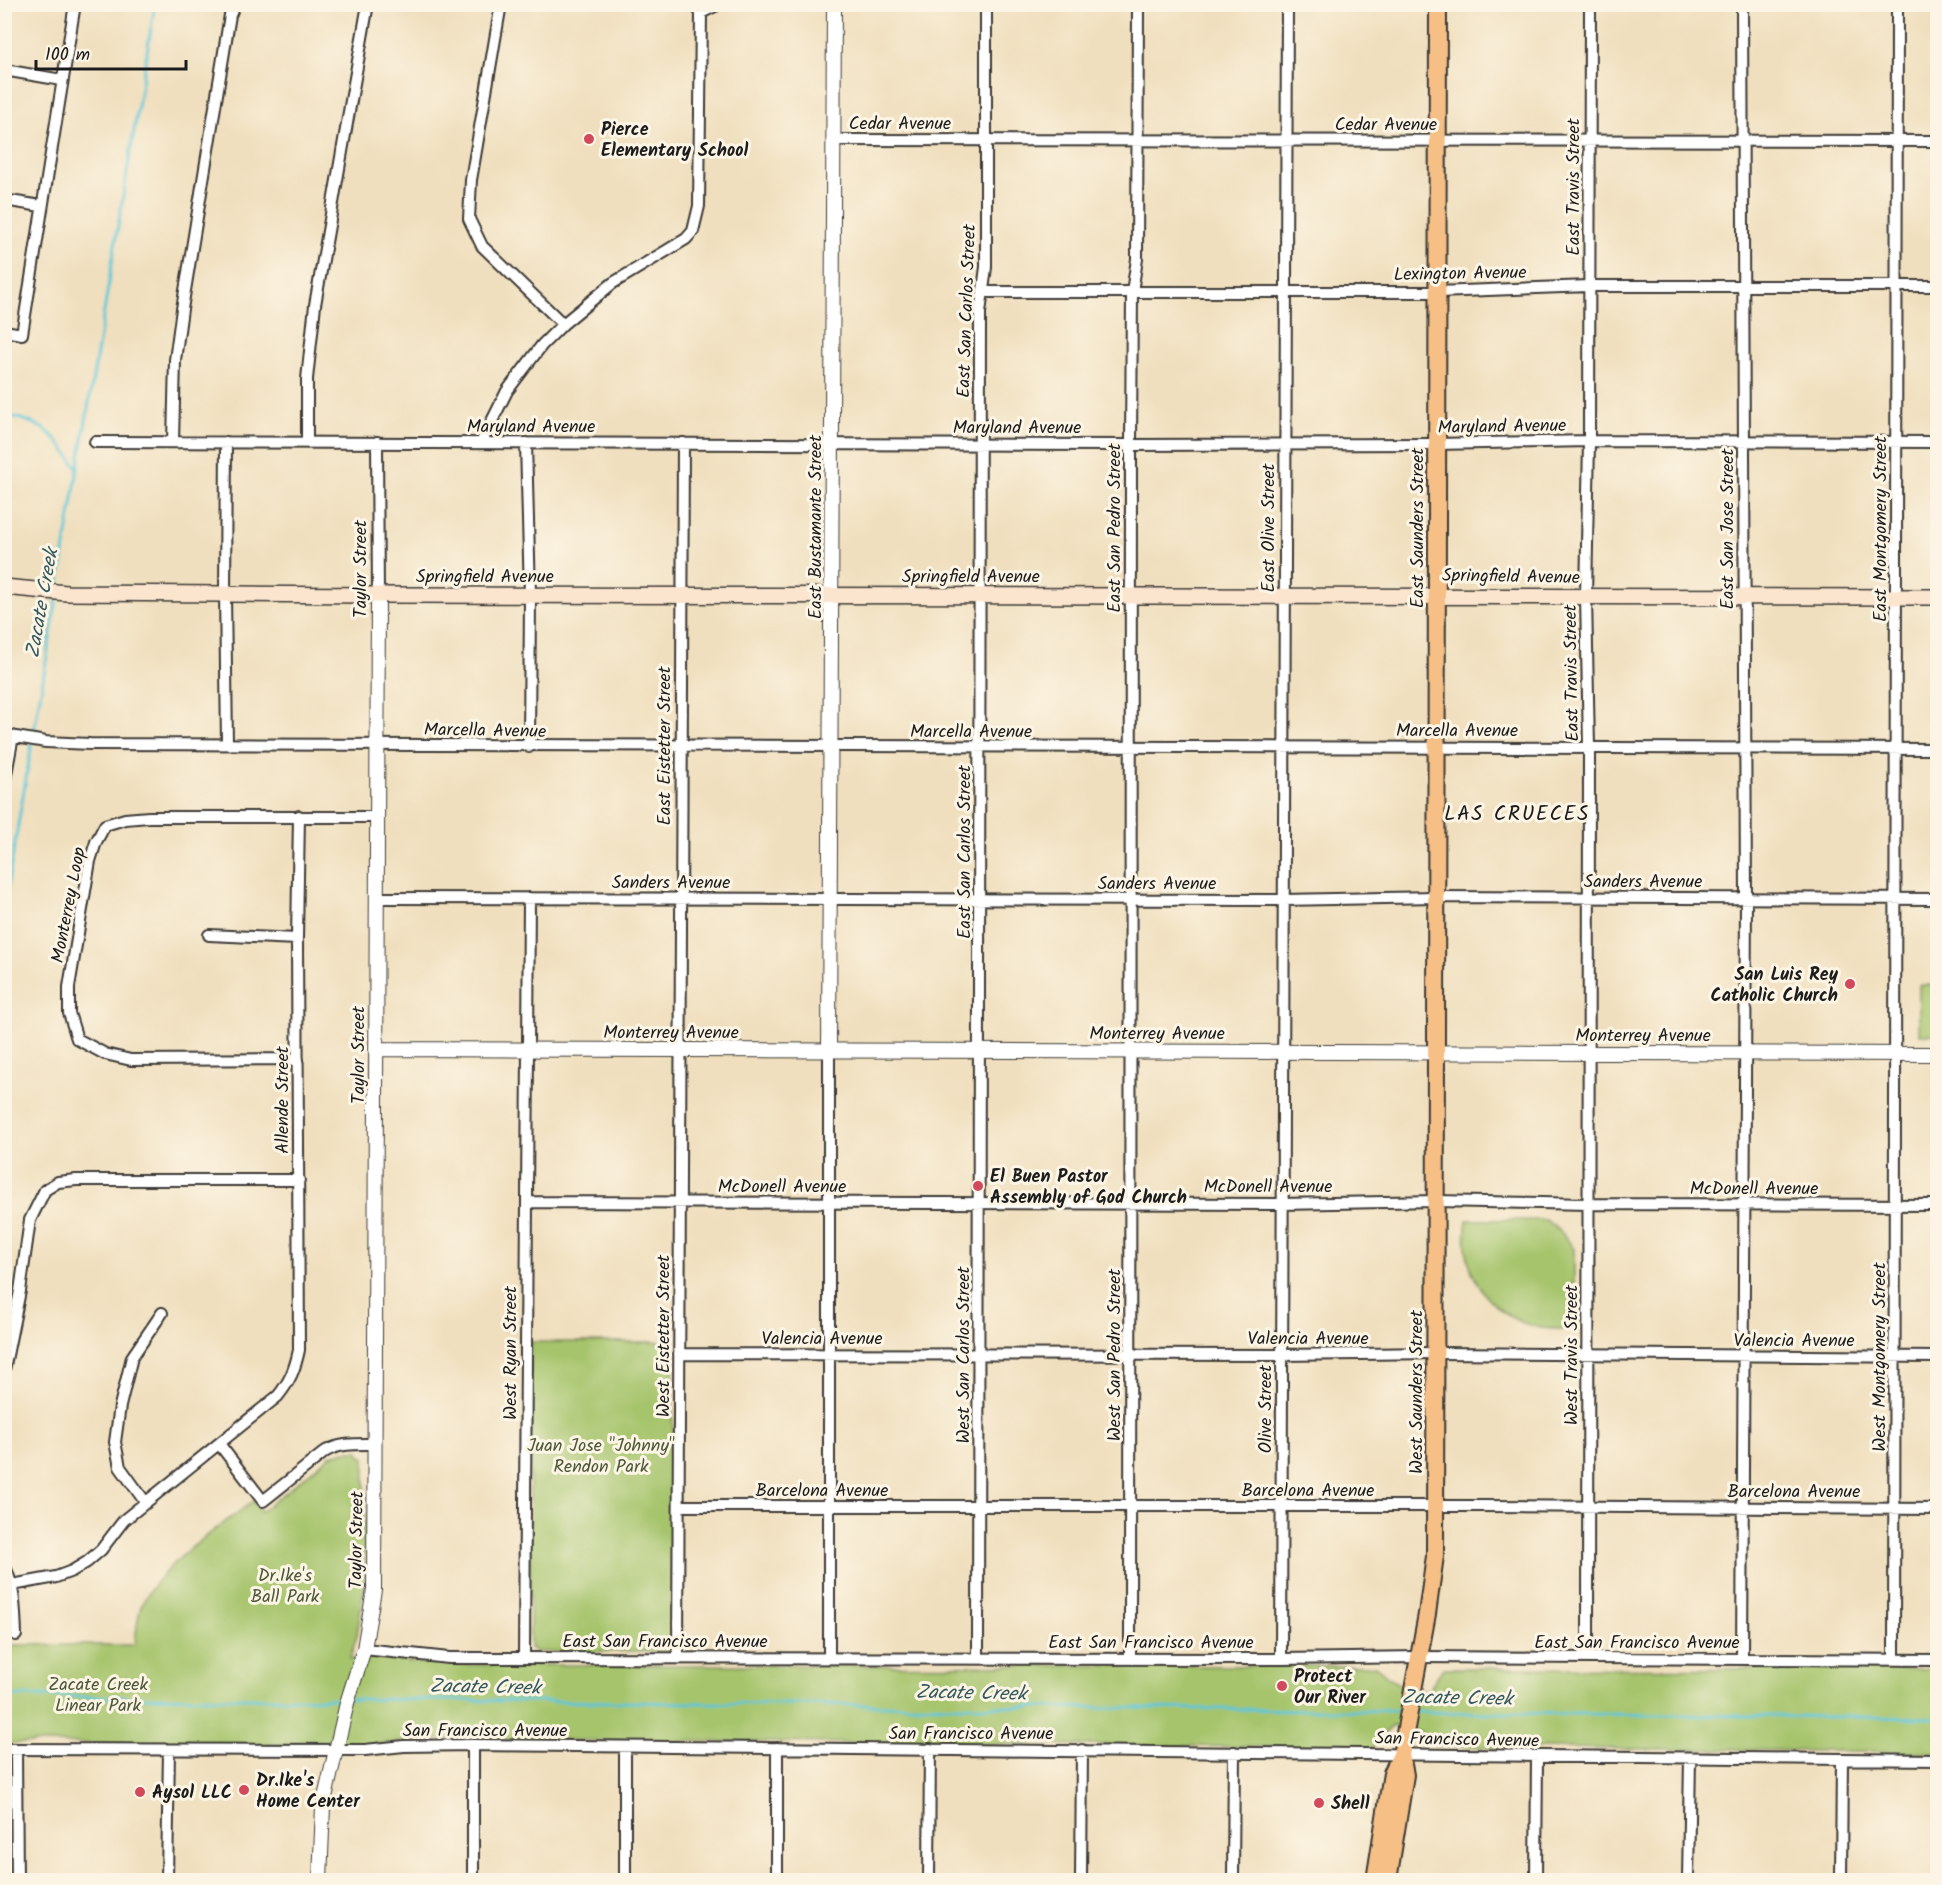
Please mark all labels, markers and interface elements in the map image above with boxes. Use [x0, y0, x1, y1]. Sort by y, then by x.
scale bar [36, 33, 186, 71]
text: 100 m [45, 41, 90, 70]
street label: Cedar Avenue [849, 110, 951, 139]
street label: Cedar Avenue [1335, 111, 1437, 140]
place label: Pierce Elementary School [601, 116, 748, 166]
street label: East Travis Street [1560, 117, 1589, 256]
marker: Pierce Elementary School [582, 132, 596, 146]
street label: East San Carlos Street [950, 223, 985, 398]
street label: Lexington Avenue [1393, 259, 1527, 290]
street label: Maryland Avenue [1437, 412, 1567, 443]
street label: Maryland Avenue [467, 413, 595, 442]
street label: Maryland Avenue [953, 414, 1081, 443]
street label: East Bustamante Street [802, 434, 831, 619]
street label: East Montgomery Street [1867, 435, 1896, 622]
street label: East San Pedro Street [1101, 442, 1130, 613]
street label: East Saunders Street [1404, 447, 1433, 608]
street label: East San Jose Street [1714, 448, 1743, 609]
street label: East Olive Street [1255, 462, 1284, 593]
street label: Taylor Street [347, 519, 376, 618]
water label: Zacate Creek [18, 543, 69, 661]
street label: Springfield Avenue [1442, 562, 1580, 593]
street label: Springfield Avenue [416, 563, 554, 592]
street label: Springfield Avenue [902, 563, 1040, 592]
street label: East Travis Street [1557, 603, 1588, 742]
street label: East Eistetter Street [651, 665, 680, 826]
street label: Marcella Avenue [424, 716, 546, 747]
street label: Marcella Avenue [1396, 717, 1518, 746]
street label: Marcella Avenue [910, 718, 1032, 747]
street label: East San Carlos Street [951, 764, 980, 939]
district label: LAS CRUECES [1444, 798, 1590, 831]
street label: Monterrey Loop [44, 844, 95, 966]
street label: Sanders Avenue [1584, 868, 1702, 897]
street label: Sanders Avenue [612, 869, 730, 898]
street label: Sanders Avenue [1098, 870, 1216, 899]
place label: San Luis Rey Catholic Church [1711, 961, 1839, 1011]
marker: San Luis Rey Catholic Church [1843, 977, 1857, 991]
street label: Taylor Street [345, 1005, 374, 1104]
street label: Monterrey Avenue [603, 1019, 739, 1048]
street label: Monterrey Avenue [1089, 1020, 1225, 1049]
street label: Monterrey Avenue [1575, 1022, 1711, 1051]
street label: Allende Street [269, 1045, 298, 1154]
place label: El Buen Pastor Assembly of God Church [990, 1163, 1187, 1213]
street label: McDonell Avenue [718, 1173, 846, 1202]
street label: McDonell Avenue [1204, 1173, 1332, 1202]
street label: McDonell Avenue [1690, 1175, 1818, 1204]
marker: El Buen Pastor Assembly of God Church [971, 1179, 985, 1193]
street label: West Eistetter Street [650, 1254, 679, 1417]
street label: West Montgomery Street [1866, 1261, 1895, 1452]
street label: West San Carlos Street [950, 1265, 979, 1444]
street label: West San Pedro Street [1101, 1268, 1130, 1441]
street label: West Travis Street [1558, 1284, 1587, 1425]
street label: West Ryan Street [497, 1285, 526, 1420]
street label: West Saunders Street [1403, 1309, 1432, 1474]
street label: Valencia Avenue [761, 1325, 883, 1354]
street label: Valencia Avenue [1247, 1325, 1369, 1354]
street label: Valencia Avenue [1733, 1327, 1855, 1356]
street label: Olive Street [1252, 1364, 1281, 1453]
park label: Juan Jose "Johnny" Rendon Park [527, 1432, 675, 1482]
street label: Barcelona Avenue [756, 1477, 888, 1506]
street label: Barcelona Avenue [1242, 1477, 1374, 1506]
street label: Barcelona Avenue [1728, 1478, 1860, 1507]
street label: Taylor Street [342, 1490, 373, 1589]
park label: Dr.Ike's Ball Park [251, 1562, 320, 1612]
street label: East San Francisco Avenue [562, 1628, 768, 1657]
street label: East San Francisco Avenue [1048, 1629, 1254, 1658]
street label: East San Francisco Avenue [1534, 1629, 1740, 1658]
place label: Protect Our River [1294, 1663, 1367, 1713]
park label: Zacate Creek Linear Park [48, 1671, 148, 1721]
water label: Zacate Creek [429, 1671, 543, 1705]
water label: Zacate Creek [915, 1677, 1029, 1711]
marker: Protect Our River [1275, 1679, 1289, 1693]
water label: Zacate Creek [1401, 1682, 1515, 1716]
street label: San Francisco Avenue [403, 1717, 567, 1746]
street label: San Francisco Avenue [889, 1720, 1053, 1749]
street label: San Francisco Avenue [1374, 1725, 1539, 1756]
place label: Dr.Ike's Home Center [256, 1767, 361, 1817]
place label: Aysol LLC [152, 1779, 232, 1808]
marker: Dr.Ike's Home Center [237, 1783, 251, 1797]
marker: Aysol LLC [133, 1785, 147, 1799]
place label: Shell [1331, 1790, 1370, 1819]
marker: Shell [1312, 1796, 1326, 1810]

